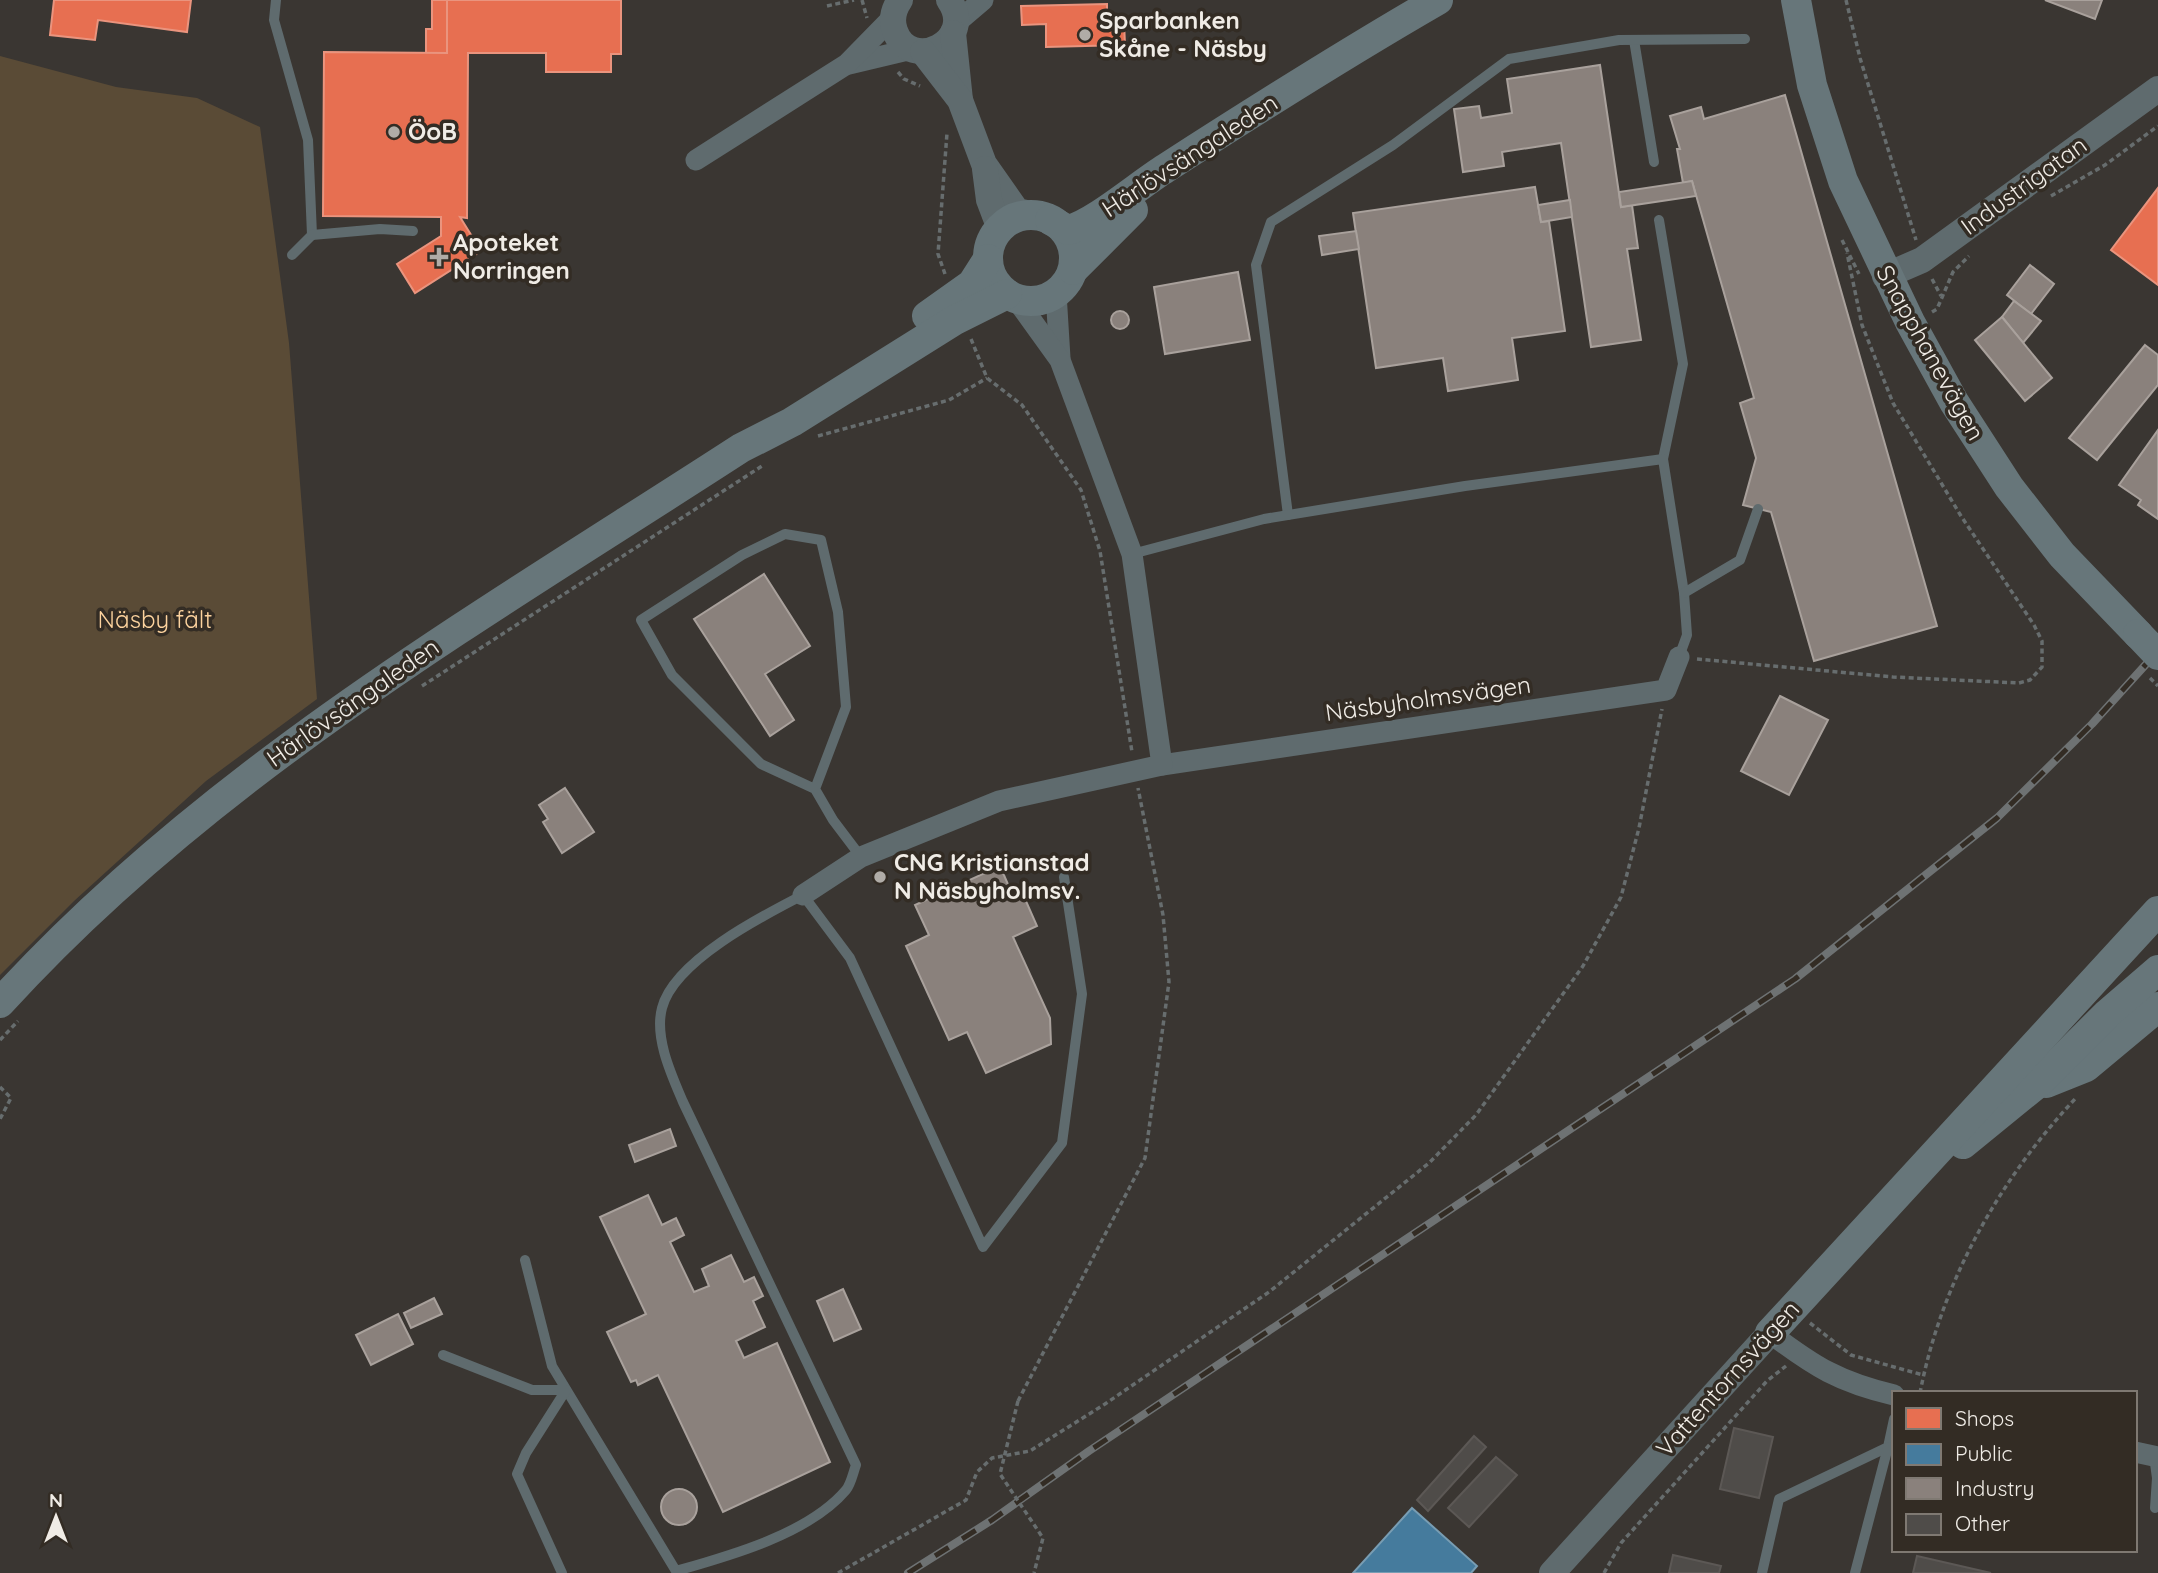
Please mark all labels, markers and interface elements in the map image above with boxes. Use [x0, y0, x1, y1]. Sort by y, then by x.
place label: Sparbanken Skåne - Näsby [1099, 5, 1267, 63]
marker: Sparbanken Skåne - Näsby [1077, 27, 1093, 43]
street label: Härlövsängaleden [1096, 87, 1283, 223]
place label: ÖoB [408, 116, 457, 146]
marker: ÖoB [386, 124, 402, 140]
street label: Industrigatan [1955, 130, 2092, 241]
place label: Apoteket Norringen [453, 227, 570, 285]
marker: Apoteket Norringen [431, 249, 447, 265]
street label: Snapphanevägen [1870, 260, 1991, 445]
park label: Näsby fält [98, 604, 212, 634]
street label: Härlövsängaleden [260, 631, 444, 773]
street label: Näsbyholmsvägen [1323, 669, 1533, 727]
place label: CNG Kristianstad N Näsbyholmsv. [894, 847, 1090, 905]
marker: CNG Kristianstad N Näsbyholmsv. [872, 869, 888, 885]
street label: Vattentornsvägen [1649, 1294, 1805, 1463]
legend [1892, 1391, 2137, 1552]
text: Shops [1955, 1405, 2014, 1431]
text: Public [1955, 1440, 2012, 1466]
text: Industry [1955, 1475, 2034, 1501]
north arrow [21, 1482, 91, 1552]
text: N [49, 1488, 63, 1512]
text: Other [1955, 1510, 2010, 1536]

